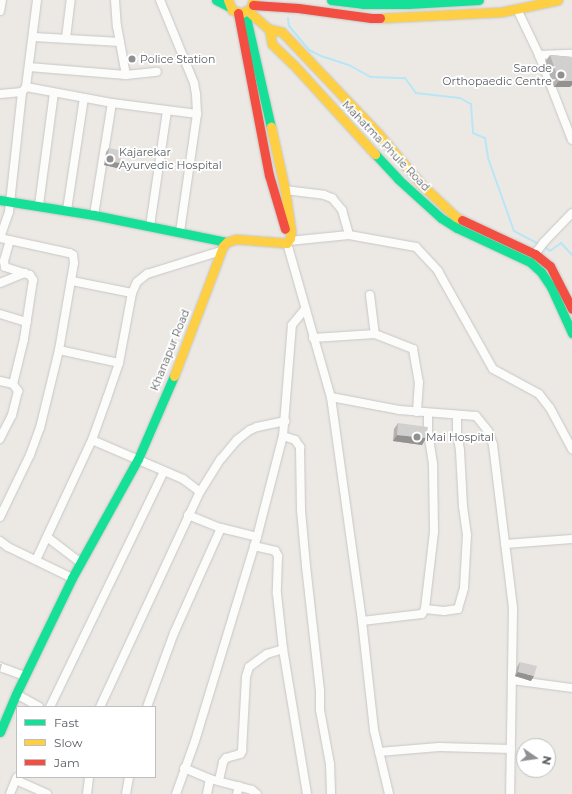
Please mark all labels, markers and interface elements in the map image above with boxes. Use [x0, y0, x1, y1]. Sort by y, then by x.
place label: Police Station [140, 52, 215, 66]
marker: Police Station [127, 54, 137, 64]
place label: Sarode Orthopaedic Centre [442, 62, 552, 88]
marker: Sarode Orthopaedic Centre [555, 69, 567, 81]
street label: Mahatma Phule Road [339, 98, 433, 194]
place label: Kajarekar Ayurvedic Hospital [119, 146, 222, 172]
marker: Kajarekar Ayurvedic Hospital [104, 153, 116, 165]
street label: Khanapur Road [148, 307, 192, 393]
place label: Mai Hospital [426, 430, 494, 444]
marker: Mai Hospital [411, 431, 423, 443]
legend [16, 706, 156, 778]
text: Fast [54, 715, 79, 730]
text: Slow [54, 735, 83, 750]
north arrow [516, 738, 556, 778]
text: Jam [54, 755, 80, 770]
text: N [539, 755, 555, 766]

